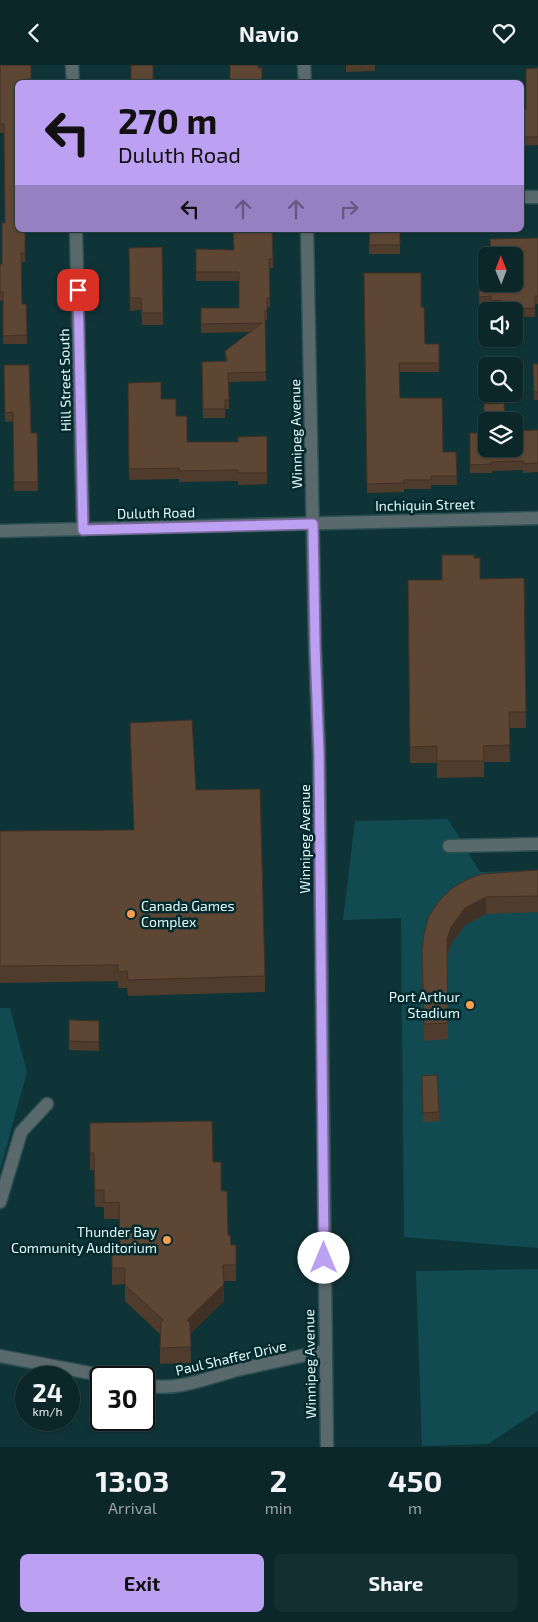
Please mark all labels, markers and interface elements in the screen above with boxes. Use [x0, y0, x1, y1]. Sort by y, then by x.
icon: back [20, 19, 48, 47]
icon: heart [490, 19, 518, 47]
text: Navio [239, 20, 299, 46]
text: 270 m [118, 99, 217, 141]
icon: left [35, 100, 100, 165]
text: Duluth Road [118, 141, 241, 167]
icon: left [176, 195, 204, 223]
icon: ahead [229, 195, 257, 223]
icon: ahead [282, 195, 310, 223]
icon: right [335, 195, 363, 223]
north arrow [478, 247, 522, 293]
map controls [478, 247, 523, 457]
pin [57, 269, 99, 311]
icon: arrive [64, 276, 92, 304]
button: sound [478, 302, 523, 347]
street label: Hill Street South [55, 328, 74, 432]
button: search [478, 357, 523, 402]
street label: Winnipeg Avenue [286, 379, 305, 489]
button: layers [478, 412, 523, 457]
street label: Inchiquin Street [375, 495, 475, 514]
street label: Duluth Road [117, 503, 195, 522]
street label: Winnipeg Avenue [296, 784, 313, 894]
place label: Canada Games Complex [141, 897, 235, 930]
marker: Canada Games Complex [125, 908, 137, 920]
place label: Port Arthur Stadium [389, 988, 460, 1021]
marker: Port Arthur Stadium [464, 999, 476, 1011]
place label: Thunder Bay Community Auditorium [11, 1223, 158, 1256]
position arrow [297, 1231, 349, 1283]
marker: Thunder Bay Community Auditorium [161, 1234, 173, 1246]
street label: Winnipeg Avenue [300, 1309, 319, 1419]
street label: Paul Shaffer Drive [174, 1336, 288, 1379]
speed limit sign: 30 [90, 1366, 155, 1431]
text: 24 [32, 1377, 63, 1407]
text: km/h [33, 1404, 62, 1418]
text: 13:03 [96, 1462, 169, 1498]
text: 2 [270, 1462, 287, 1498]
text: 450 [388, 1462, 442, 1498]
text: Arrival [108, 1498, 157, 1517]
text: min [265, 1498, 292, 1517]
text: m [408, 1498, 422, 1517]
button: Exit [20, 1554, 264, 1612]
button: Share [274, 1554, 518, 1612]

